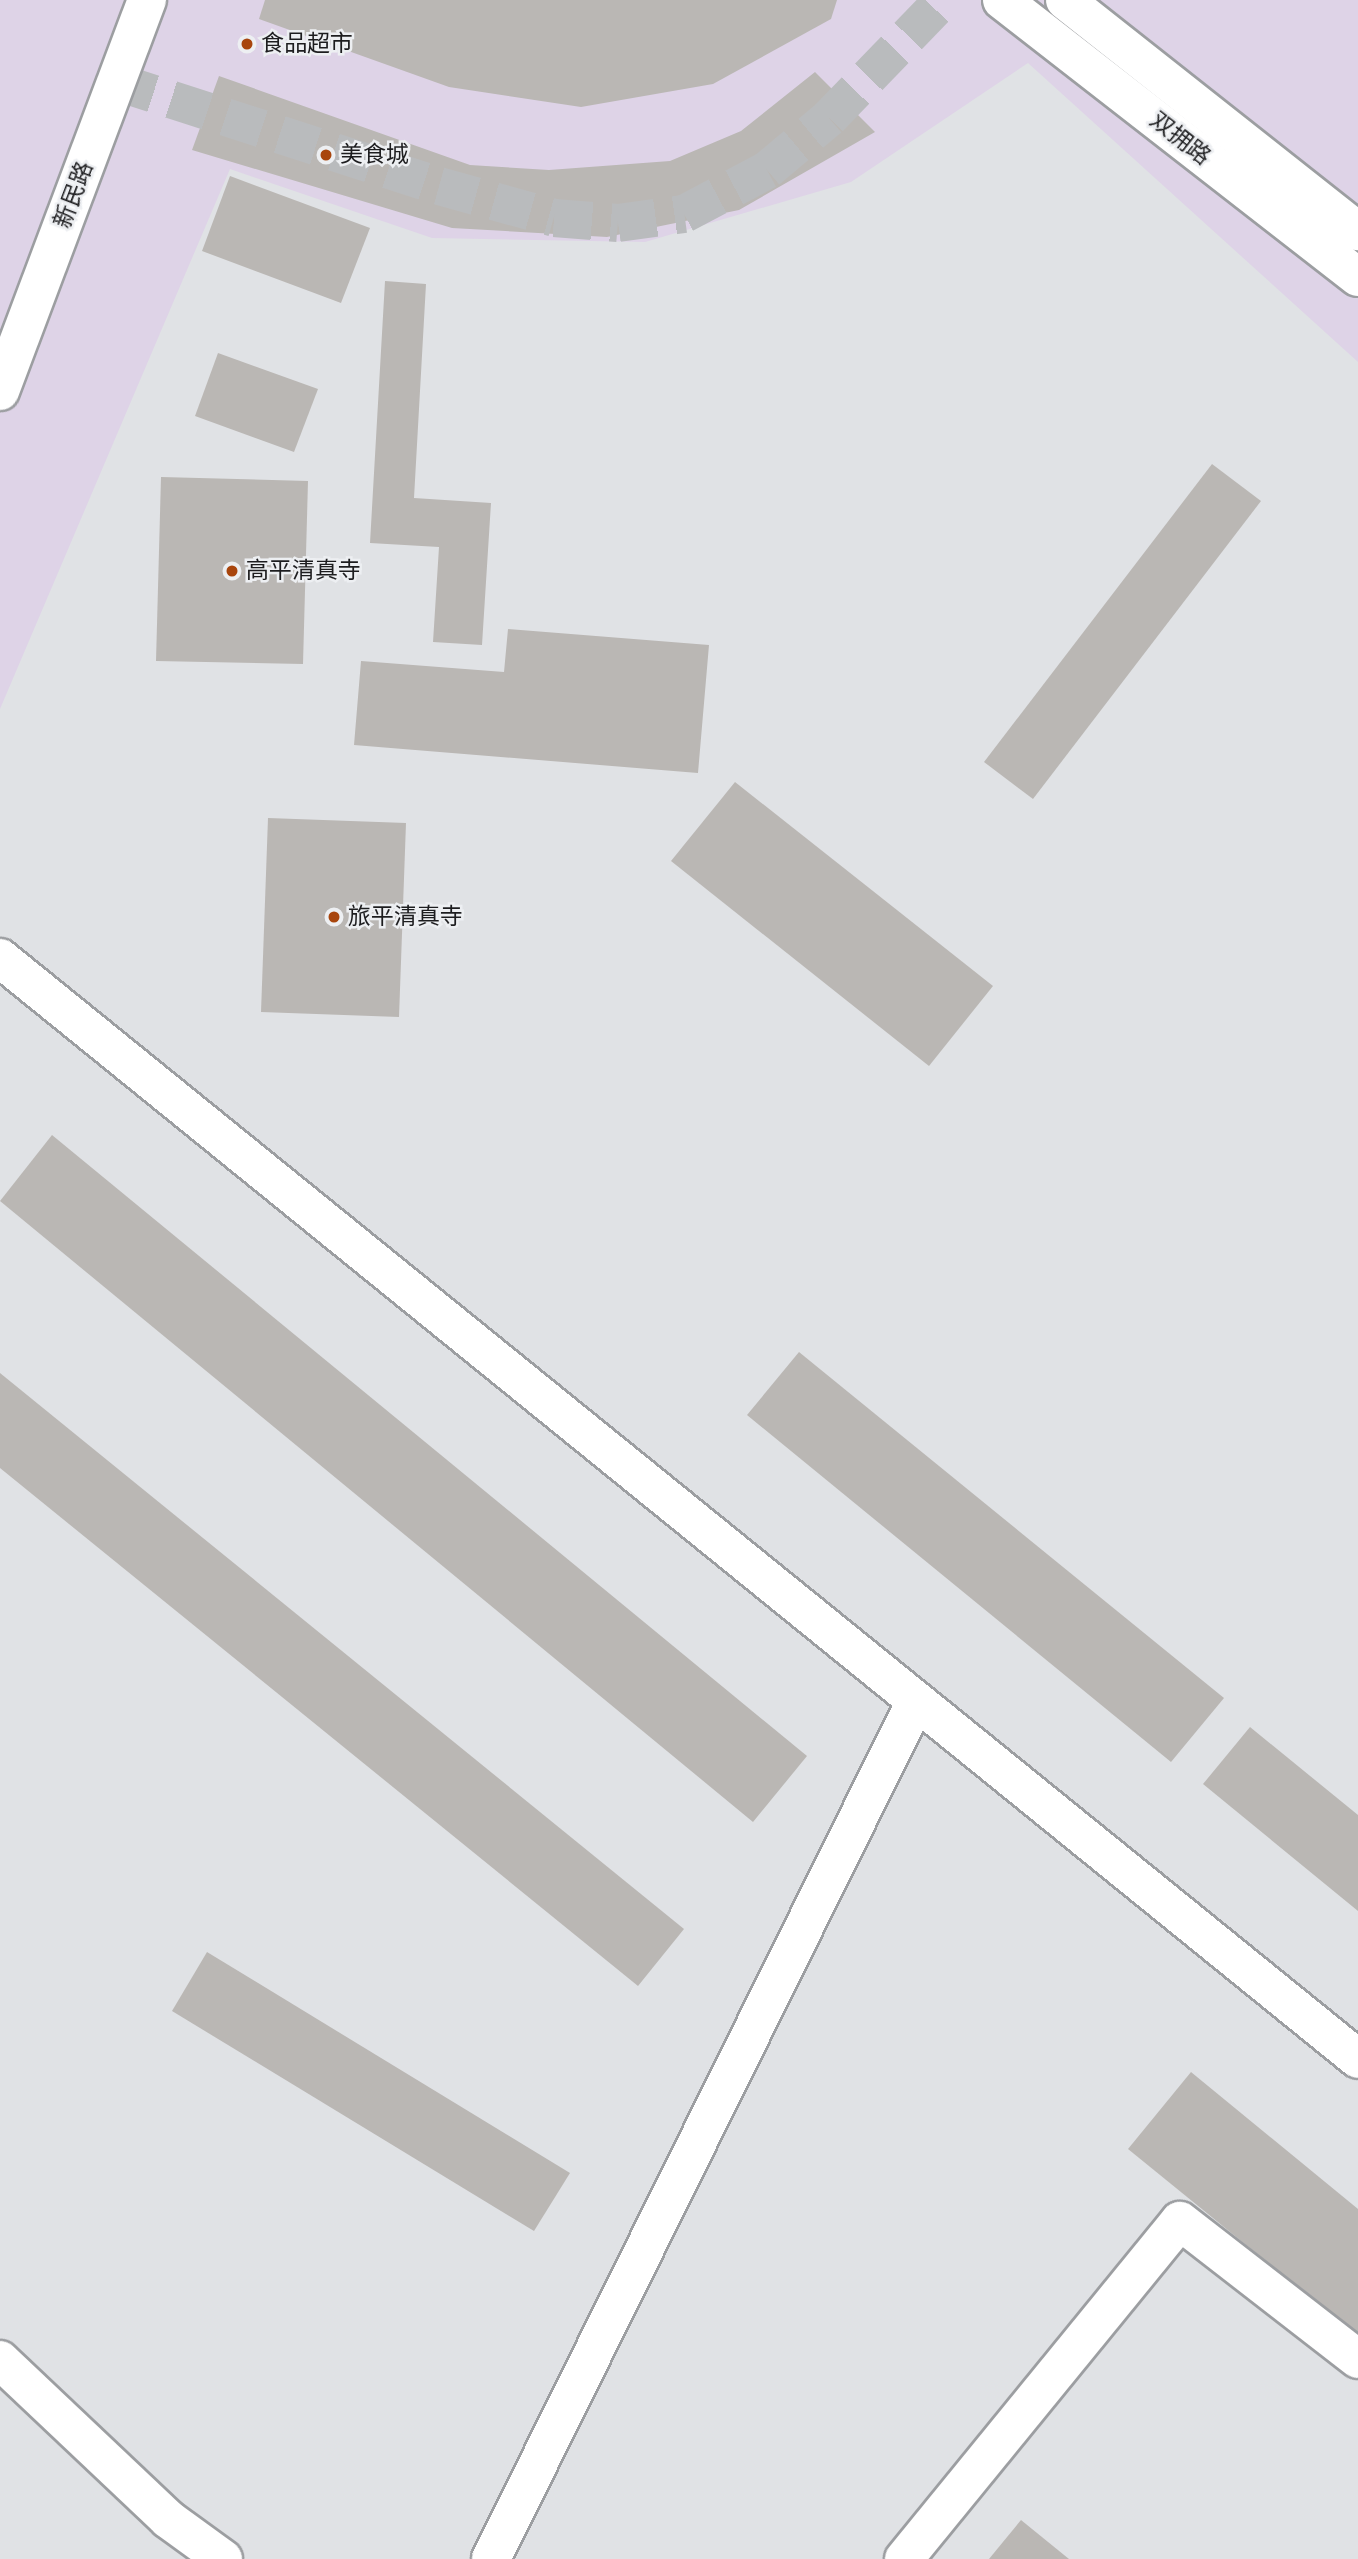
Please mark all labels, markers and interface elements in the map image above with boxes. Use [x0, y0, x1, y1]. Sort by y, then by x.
place label: 食品超市 [261, 30, 353, 58]
marker: 食品超市 [239, 36, 255, 52]
street label: 双拥路 [1144, 107, 1216, 171]
place label: 美食城 [340, 141, 409, 169]
marker: 美食城 [318, 147, 334, 163]
street label: 新民路 [49, 158, 99, 232]
place label: 高平清真寺 [246, 557, 361, 585]
marker: 高平清真寺 [224, 563, 240, 579]
place label: 旅平清真寺 [348, 903, 463, 931]
marker: 旅平清真寺 [326, 909, 342, 925]

